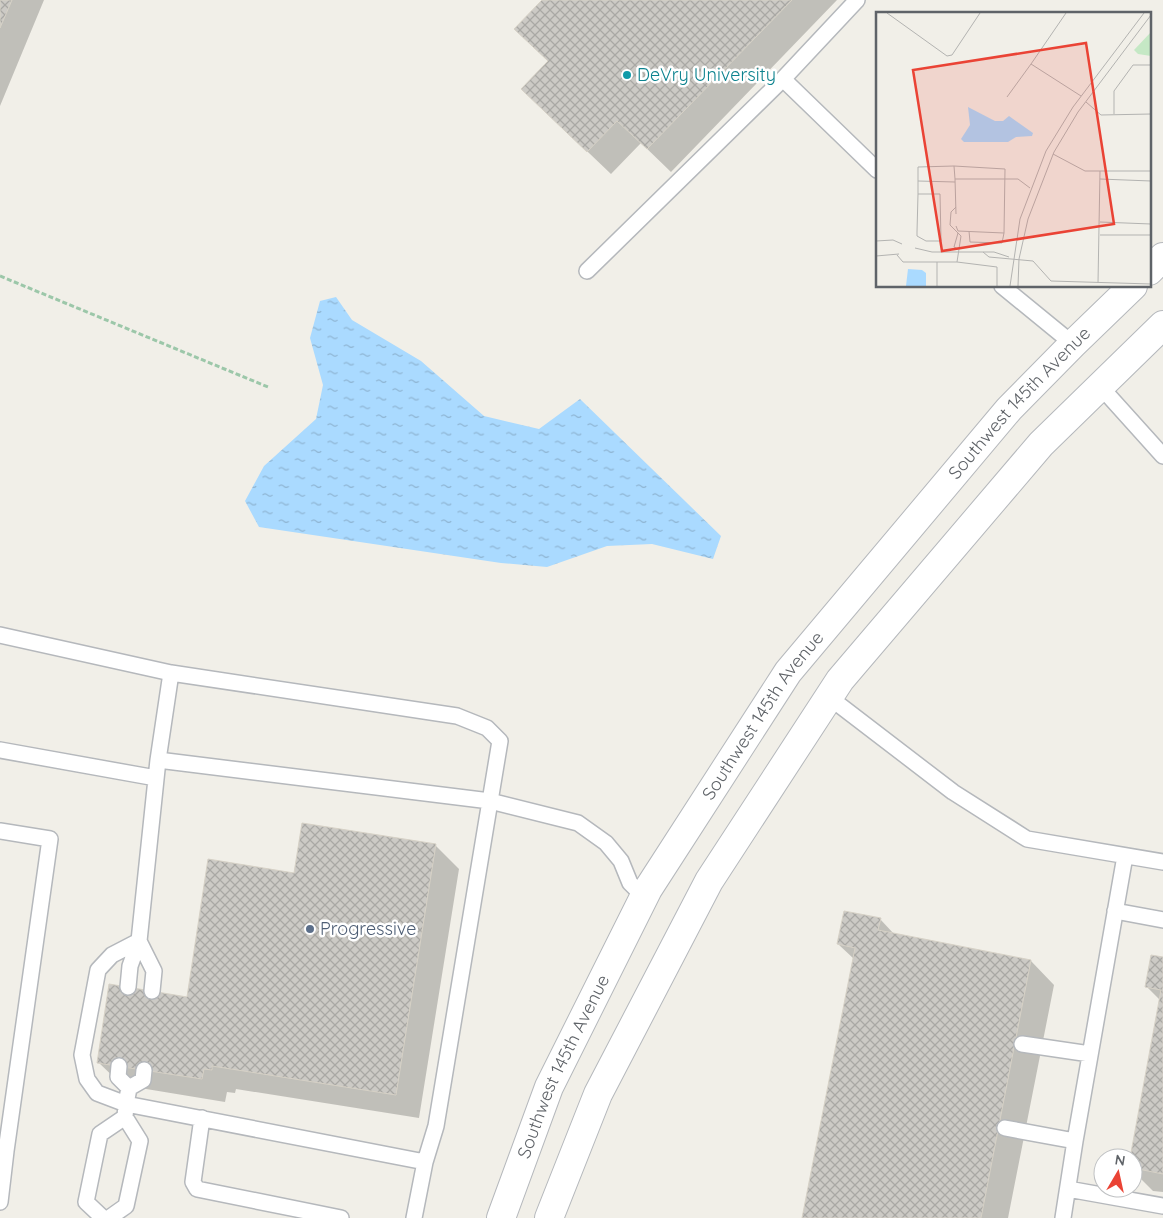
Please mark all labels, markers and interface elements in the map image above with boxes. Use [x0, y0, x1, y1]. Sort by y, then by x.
inset map [876, 12, 1150, 288]
place label: DeVry University [637, 63, 776, 86]
marker: DeVry University [621, 69, 633, 81]
street label: Southwest 145th Avenue [943, 322, 1095, 484]
street label: Southwest 145th Avenue [697, 626, 828, 804]
place label: Progressive [320, 917, 416, 940]
marker: Progressive [304, 923, 316, 935]
street label: Southwest 145th Avenue [512, 971, 614, 1161]
north arrow [1093, 1148, 1143, 1198]
text: N [1114, 1150, 1127, 1170]

